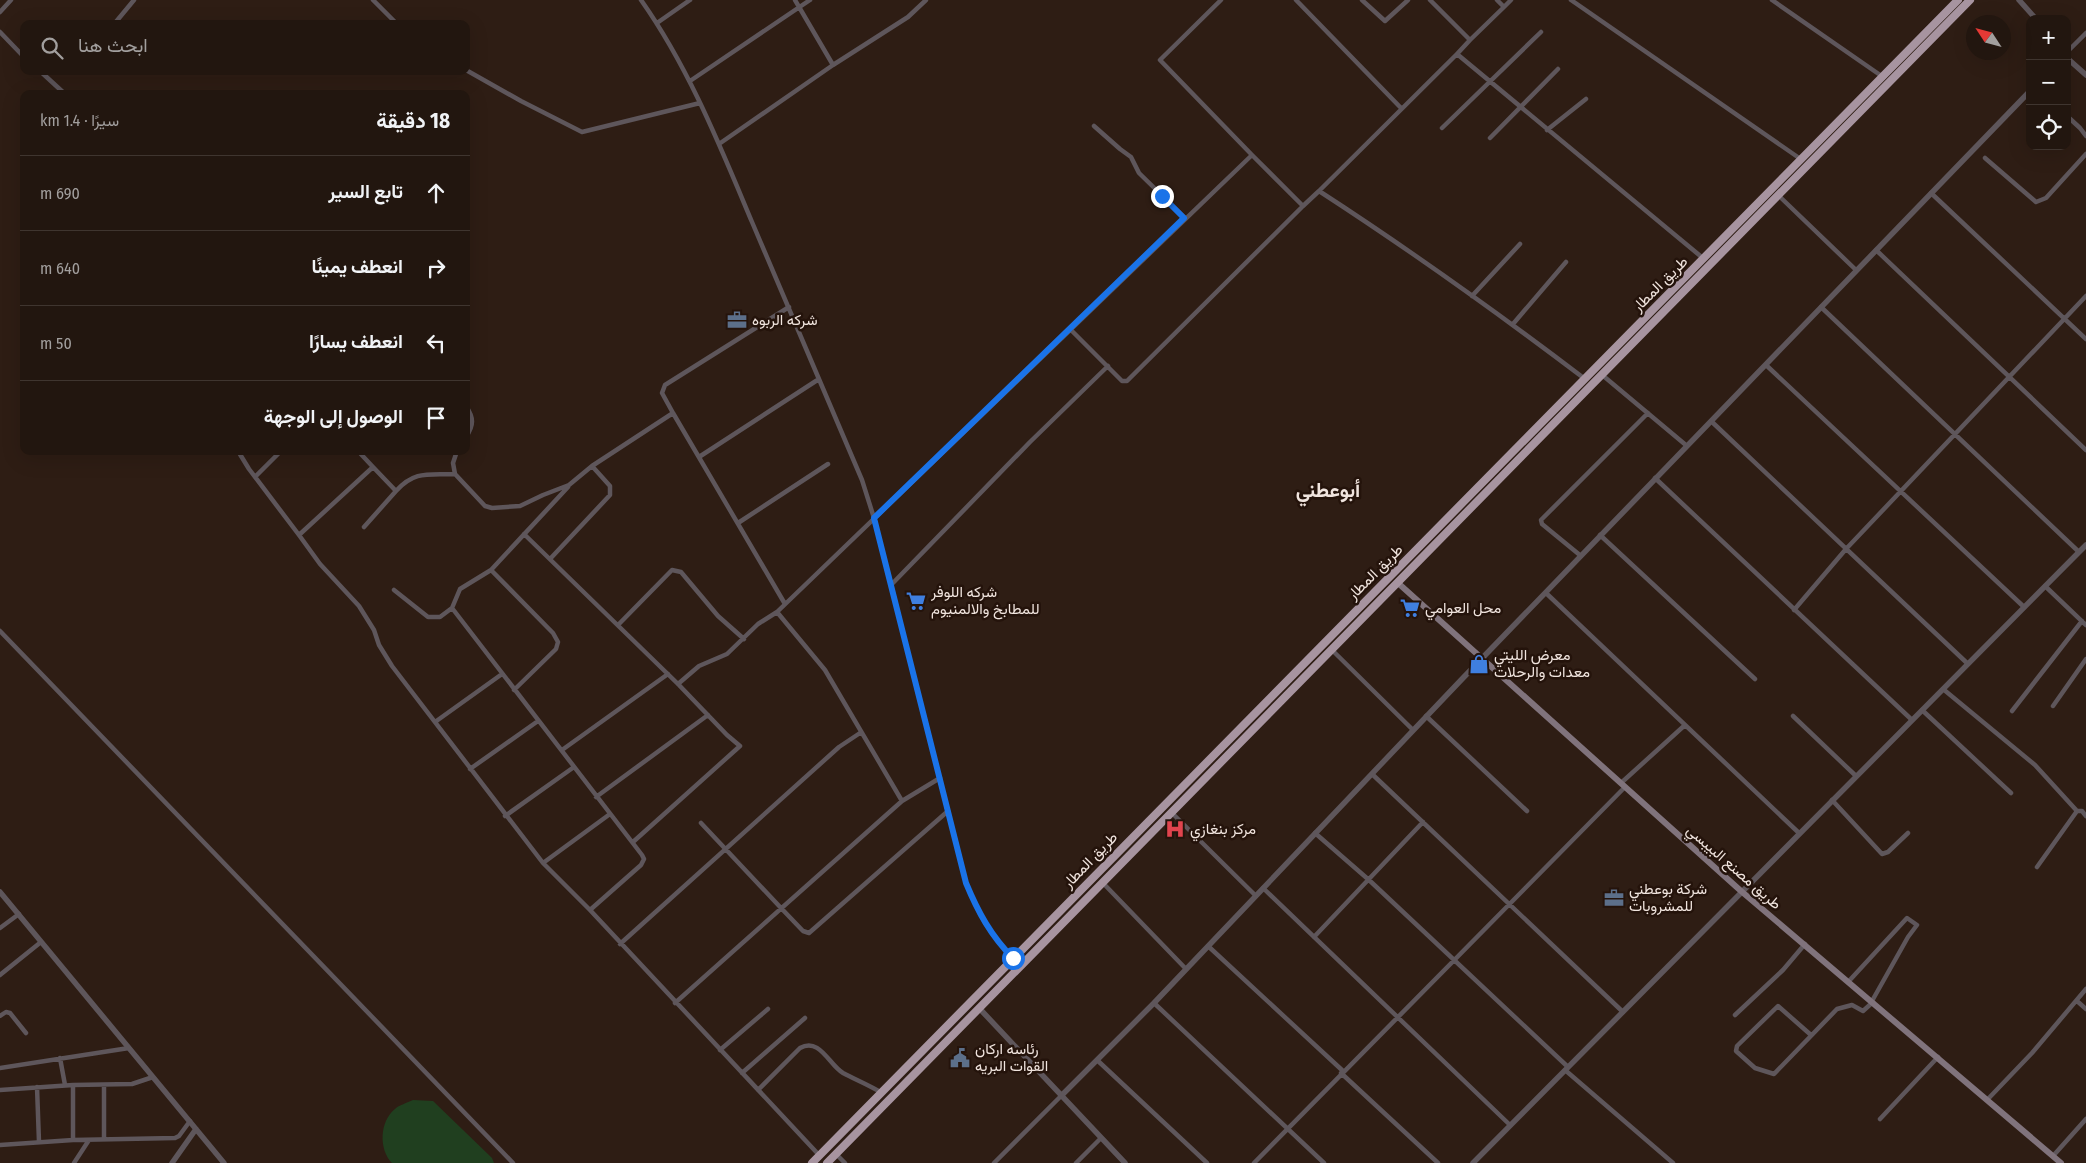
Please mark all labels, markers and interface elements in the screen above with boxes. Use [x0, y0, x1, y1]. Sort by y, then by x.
north arrow [1966, 15, 2011, 60]
map controls [2026, 15, 2071, 150]
button: + [2026, 15, 2071, 60]
search box [20, 20, 470, 75]
icon: search [38, 34, 66, 62]
text: ابحث هنا [78, 34, 148, 57]
button: − [2026, 60, 2071, 105]
button: locate [2026, 105, 2071, 150]
text: 18 دقيقة [376, 108, 450, 134]
text: سيرًا · 1.4 km [40, 111, 119, 130]
icon: ahead [422, 179, 450, 207]
text: تابع السير [328, 180, 403, 203]
text: 690 m [40, 184, 80, 203]
route end [1151, 185, 1174, 208]
street label: طريق المطار [1628, 252, 1692, 317]
icon: right [422, 254, 450, 282]
text: انعطف يمينًا [311, 255, 403, 278]
text: 640 m [40, 259, 80, 278]
office icon: شركه الربوه [726, 309, 748, 331]
place label: شركه الربوه [752, 311, 818, 329]
icon: left [422, 329, 450, 357]
text: انعطف يسارًا [309, 330, 403, 353]
text: 50 m [40, 334, 72, 353]
icon: arrive [422, 404, 450, 432]
text: الوصول إلى الوجهة [264, 405, 403, 428]
district label: أبوعطني [1296, 478, 1360, 507]
street label: طريق المطار [1343, 540, 1407, 605]
place label: شركه اللوفر للمطابخ والالمنيوم [930, 583, 1040, 620]
supermarket icon: شركه اللوفر للمطابخ والالمنيوم [905, 590, 927, 612]
supermarket icon: محل العوامي [1399, 597, 1421, 619]
place label: محل العوامي [1425, 599, 1501, 621]
place label: معرض الليتي معدات والرحلات [1494, 646, 1590, 681]
shop icon: معرض الليتي معدات والرحلات [1468, 653, 1490, 675]
hospital icon: مركز بنغازي [1164, 818, 1186, 840]
place label: مركز بنغازي [1190, 820, 1256, 842]
street label: طريق مصنع البيبسي [1680, 821, 1785, 916]
street label: طريق المطار [1058, 828, 1122, 893]
place label: شركة بوعطني للمشروبات [1629, 880, 1707, 915]
office icon: شركة بوعطني للمشروبات [1603, 887, 1625, 909]
route start [1002, 947, 1025, 970]
place label: رئاسه اركان القوات البريه [975, 1040, 1048, 1075]
public building icon: رئاسه اركان القوات البريه [949, 1047, 971, 1069]

